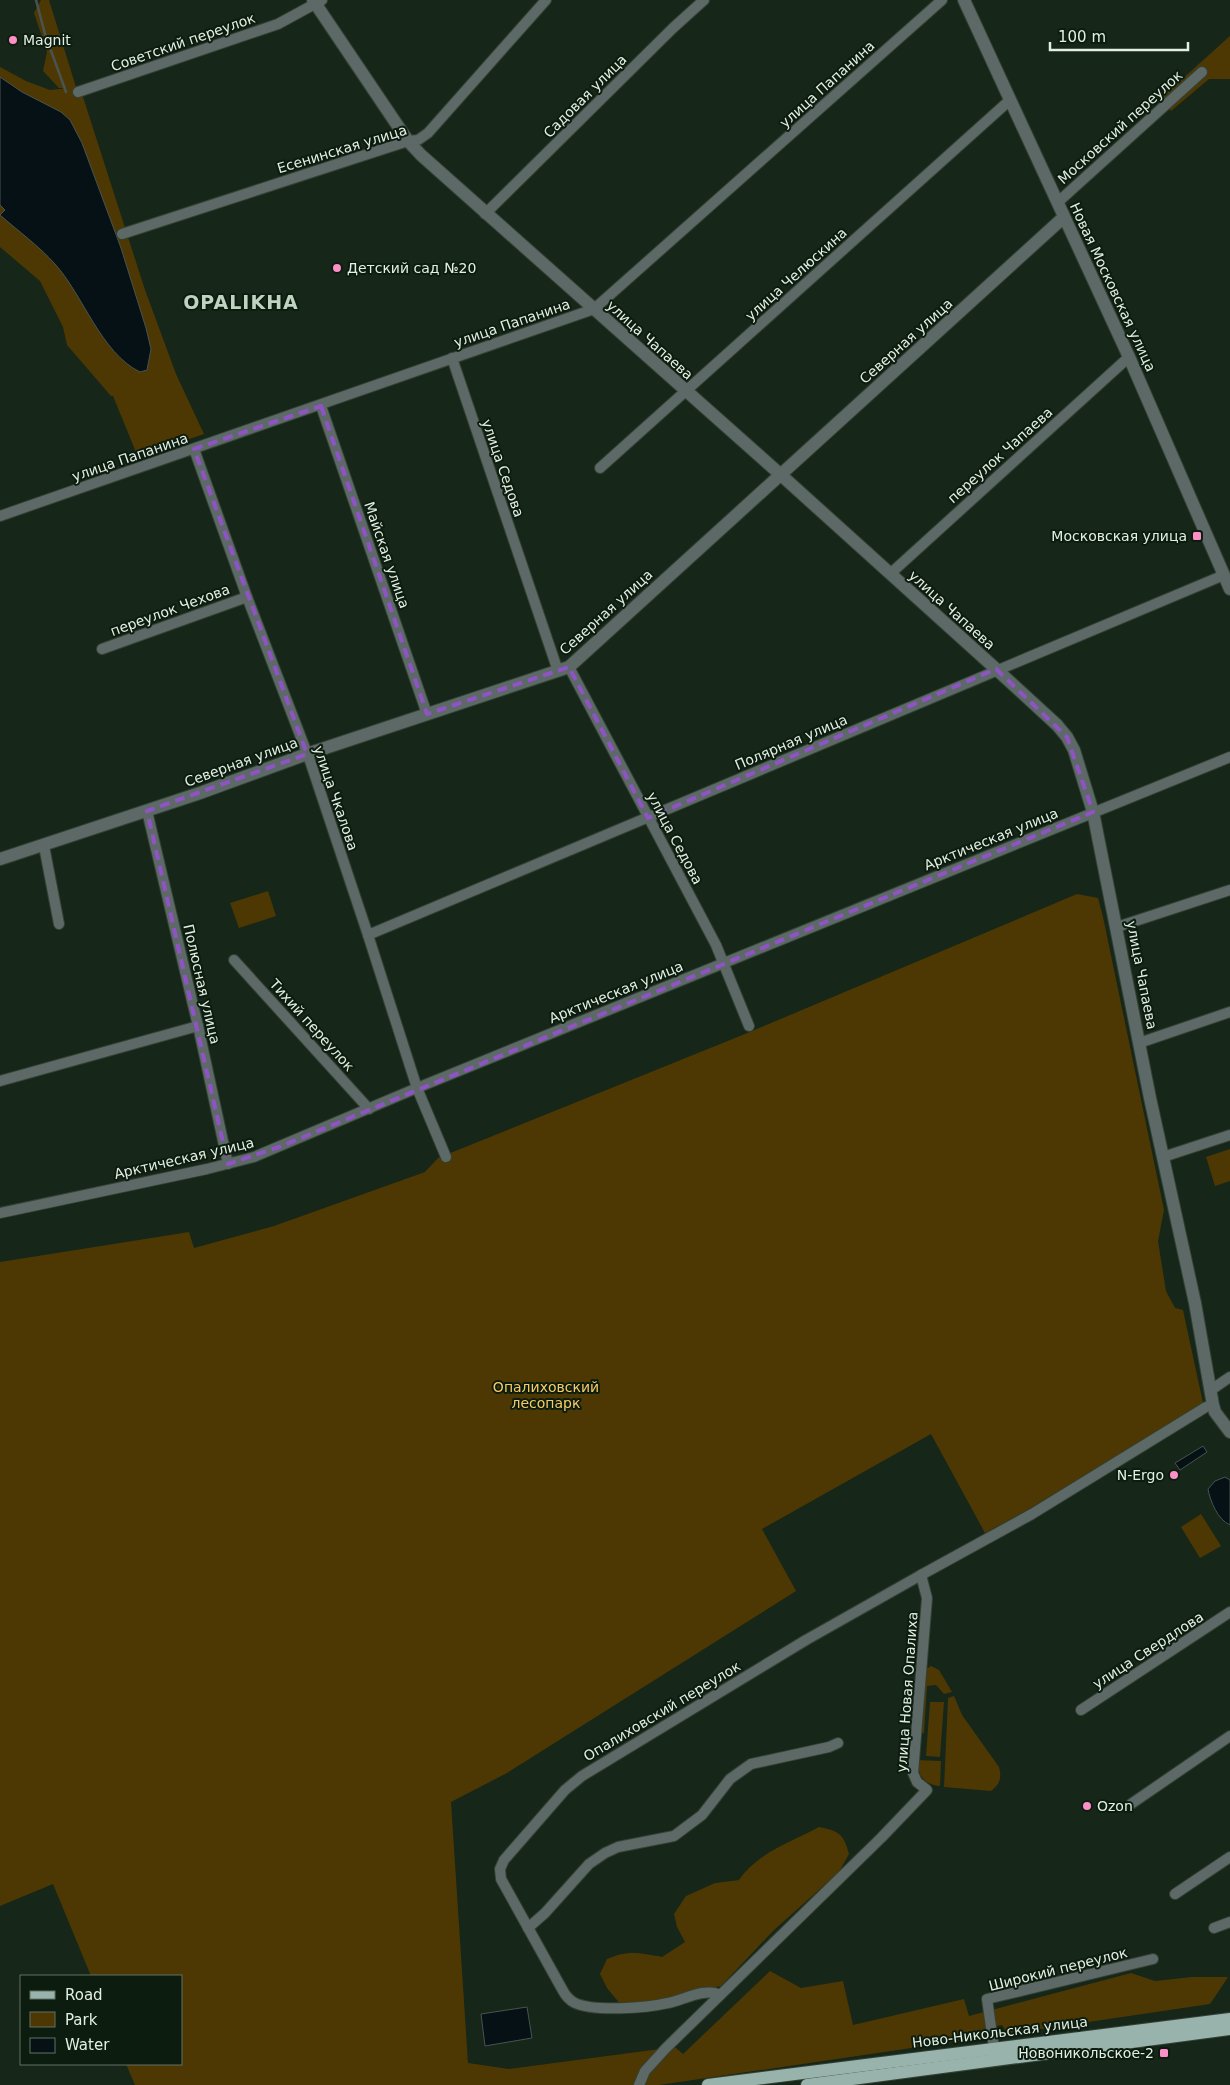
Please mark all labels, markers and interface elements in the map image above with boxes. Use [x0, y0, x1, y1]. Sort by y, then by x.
street label: Советский переулок [109, 10, 257, 74]
scale bar [1050, 20, 1188, 52]
text: 100 m [1058, 28, 1106, 46]
place label: Magnit [23, 32, 71, 48]
marker: Magnit [7, 34, 19, 46]
street label: улица Папанина [776, 37, 878, 131]
street label: Садовая улица [540, 51, 630, 141]
street label: Московский переулок [1054, 67, 1186, 187]
street label: Есенинская улица [275, 122, 409, 176]
street label: Новая Московская улица [1067, 200, 1159, 374]
street label: улица Челюскина [742, 224, 850, 324]
place label: Детский сад №20 [347, 260, 476, 276]
marker: Детский сад №20 [331, 262, 343, 274]
district label: OPALIKHA [183, 291, 299, 313]
street label: Северная улица [856, 295, 956, 387]
street label: улица Папанина [452, 296, 572, 350]
street label: улица Чапаева [604, 297, 696, 383]
street label: переулок Чапаева [944, 404, 1056, 506]
street label: улица Седова [479, 417, 527, 519]
street label: улица Папанина [70, 430, 190, 484]
street label: Майская улица [361, 500, 413, 610]
place label: Московская улица [1051, 528, 1187, 544]
marker: Московская улица [1191, 530, 1203, 542]
street label: Северная улица [556, 566, 656, 658]
street label: улица Чапаева [906, 567, 998, 653]
street label: переулок Чехова [108, 581, 232, 639]
street label: Полярная улица [732, 711, 850, 773]
street label: Северная улица [182, 734, 300, 790]
street label: улица Чкалова [311, 743, 361, 853]
street label: улица Седова [644, 789, 706, 887]
street label: Арктическая улица [922, 805, 1060, 873]
street label: улица Чапаева [1124, 919, 1160, 1031]
street label: Полюсная улица [180, 922, 224, 1046]
street label: Арктическая улица [547, 958, 685, 1026]
street label: Тихий переулок [266, 975, 357, 1074]
street label: Арктическая улица [112, 1134, 256, 1182]
park label: Опалиховский лесопарк [493, 1379, 599, 1411]
place label: N-Ergo [1117, 1467, 1164, 1483]
marker: N-Ergo [1168, 1469, 1180, 1481]
street label: улица Свердлова [1090, 1608, 1206, 1692]
street label: улица Новая Опалиха [893, 1611, 921, 1773]
street label: Опалиховский переулок [581, 1658, 743, 1764]
place label: Ozon [1097, 1798, 1133, 1814]
marker: Ozon [1081, 1800, 1093, 1812]
street label: Широкий переулок [987, 1944, 1129, 1994]
legend [20, 1975, 182, 2065]
text: Road [65, 1986, 103, 2004]
text: Park [65, 2011, 98, 2029]
street label: Ново-Никольская улица [911, 2013, 1089, 2051]
text: Water [65, 2036, 110, 2054]
place label: Новоникольское-2 [1018, 2045, 1154, 2061]
marker: Новоникольское-2 [1158, 2047, 1170, 2059]

